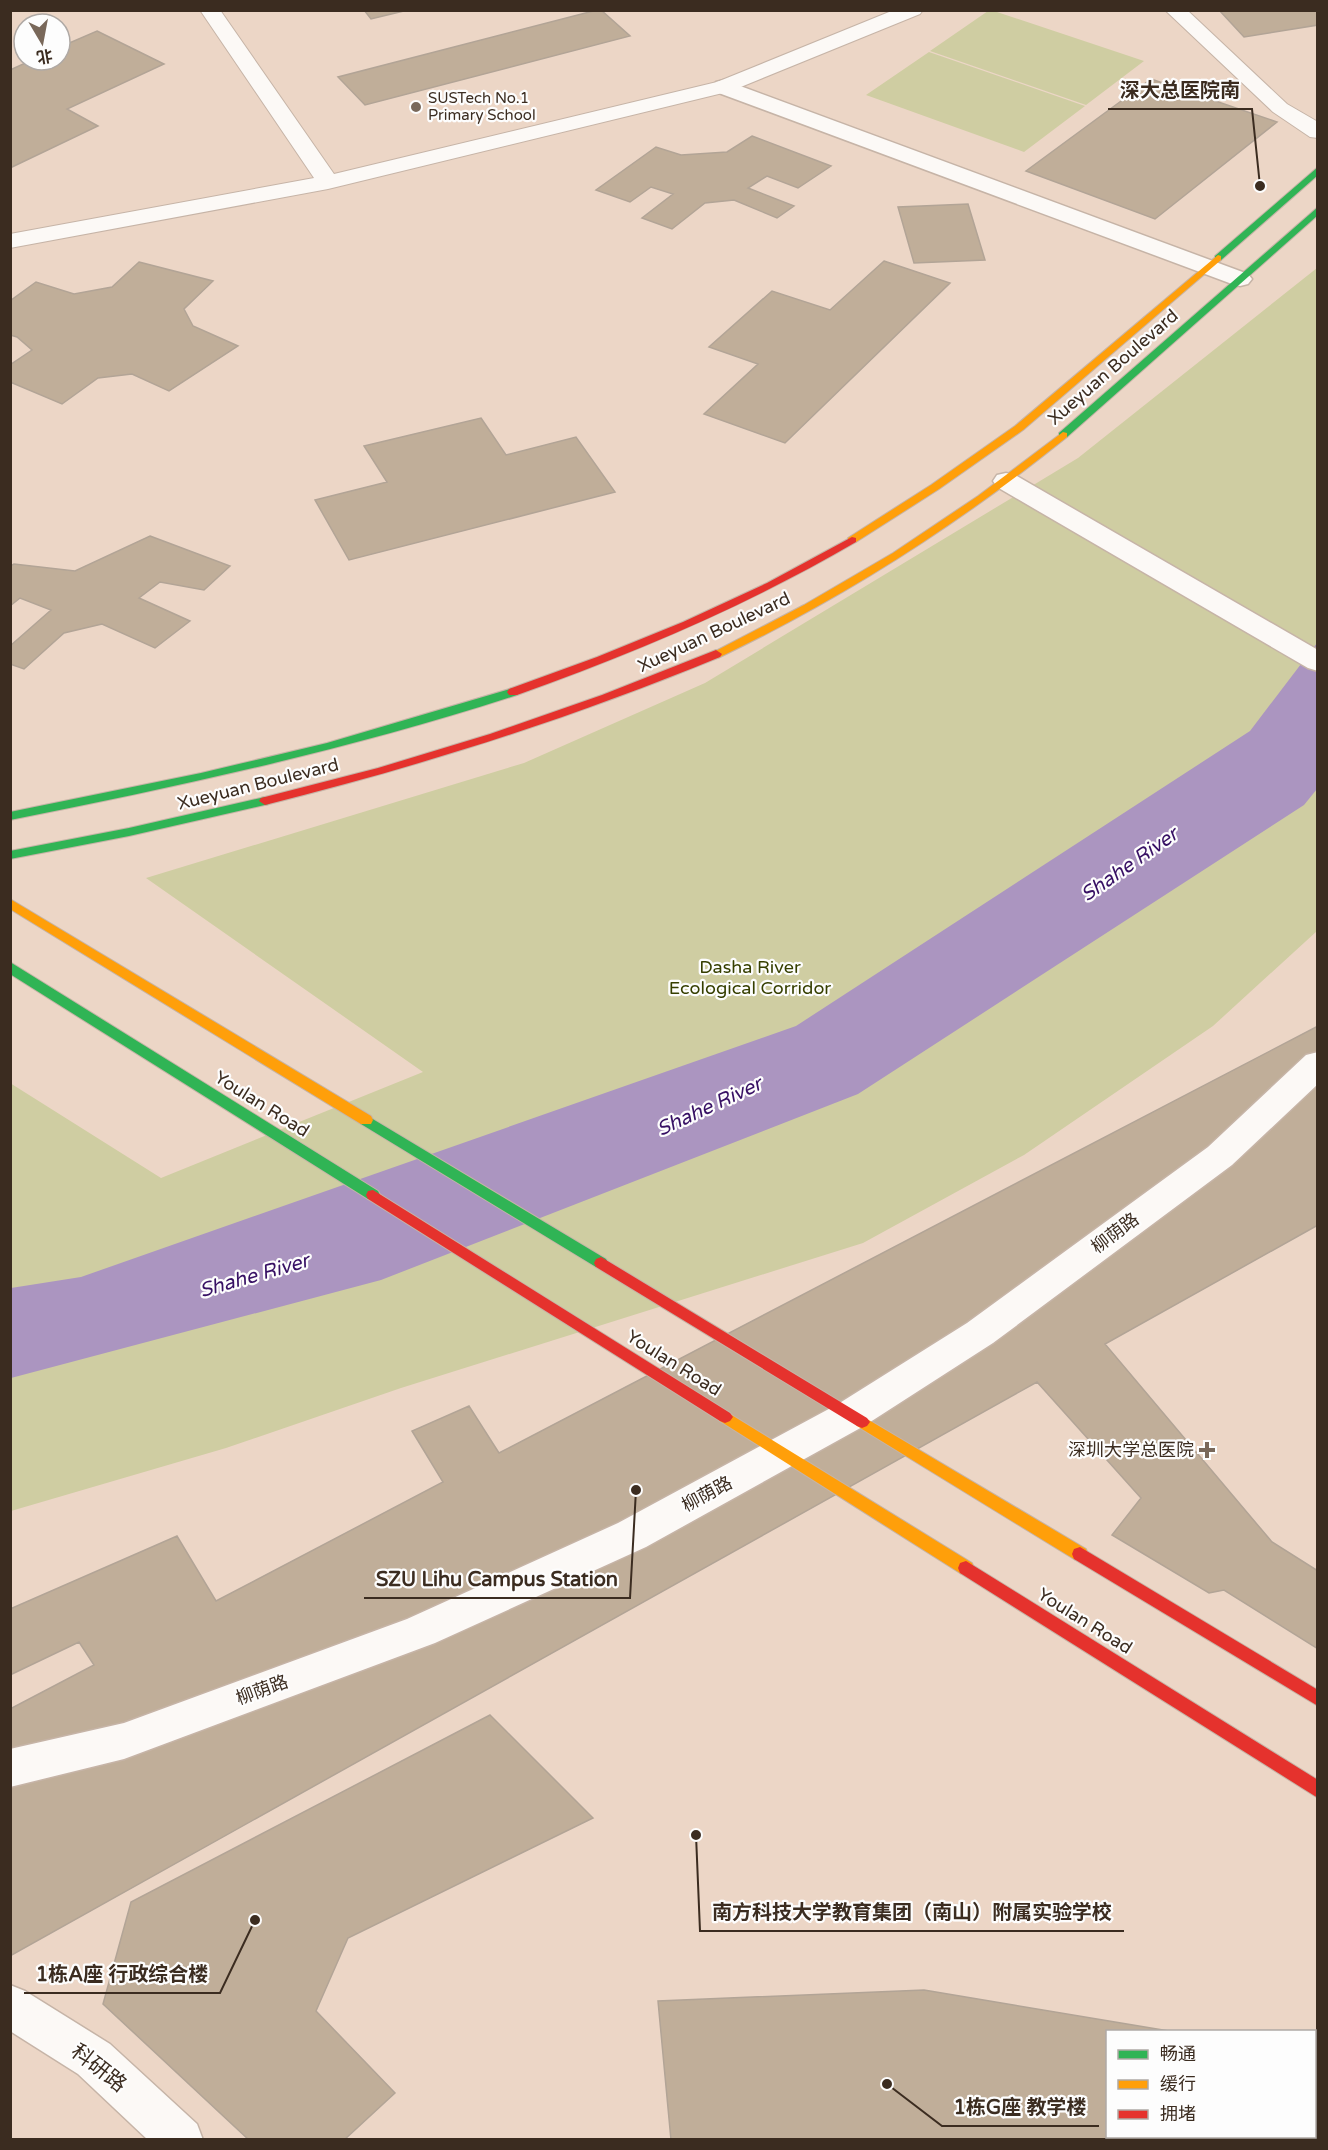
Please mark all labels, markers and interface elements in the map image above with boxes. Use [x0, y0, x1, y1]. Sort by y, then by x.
north arrow [12, 12, 72, 72]
text: 北 [35, 45, 54, 67]
callout: 深大总医院南 [1108, 71, 1252, 109]
text: 深大总医院南 [1120, 79, 1240, 103]
place label: SUSTech No.1 Primary School [428, 89, 536, 124]
marker: SUSTech No.1 Primary School [409, 100, 423, 114]
street label: Xueyuan Boulevard [1043, 304, 1183, 430]
street label: Xueyuan Boulevard [634, 587, 794, 677]
street label: Xueyuan Boulevard [175, 753, 341, 815]
water label: Shahe River [1076, 821, 1185, 907]
park label: Dasha River Ecological Corridor [669, 956, 831, 999]
street label: Youlan Road [211, 1066, 313, 1142]
water label: Shahe River [653, 1071, 768, 1142]
street label: 柳荫路 [1087, 1208, 1143, 1258]
water label: Shahe River [197, 1248, 314, 1303]
street label: Youlan Road [623, 1325, 725, 1401]
place label: 深圳大学总医院 [1068, 1439, 1194, 1461]
marker: 深圳大学总医院 [1198, 1441, 1216, 1459]
street label: 柳荫路 [678, 1472, 736, 1516]
callout: SZU Lihu Campus Station [364, 1560, 630, 1598]
text: SZU Lihu Campus Station [376, 1568, 618, 1592]
street label: Youlan Road [1034, 1583, 1136, 1659]
street label: 柳荫路 [233, 1670, 291, 1710]
callout: 南方科技大学教育集团（南山）附属实验学校 [700, 1893, 1124, 1931]
text: 南方科技大学教育集团（南山）附属实验学校 [712, 1901, 1112, 1925]
callout: 1栋A座 行政综合楼 [24, 1955, 220, 1993]
text: 1栋A座 行政综合楼 [36, 1963, 208, 1987]
legend [1106, 2030, 1316, 2138]
street label: 科研路 [66, 2039, 131, 2098]
text: 畅通 [1160, 2043, 1196, 2065]
text: 缓行 [1160, 2073, 1196, 2095]
callout: 1栋G座 教学楼 [942, 2088, 1099, 2126]
text: 1栋G座 教学楼 [954, 2096, 1086, 2120]
text: 拥堵 [1160, 2103, 1196, 2125]

